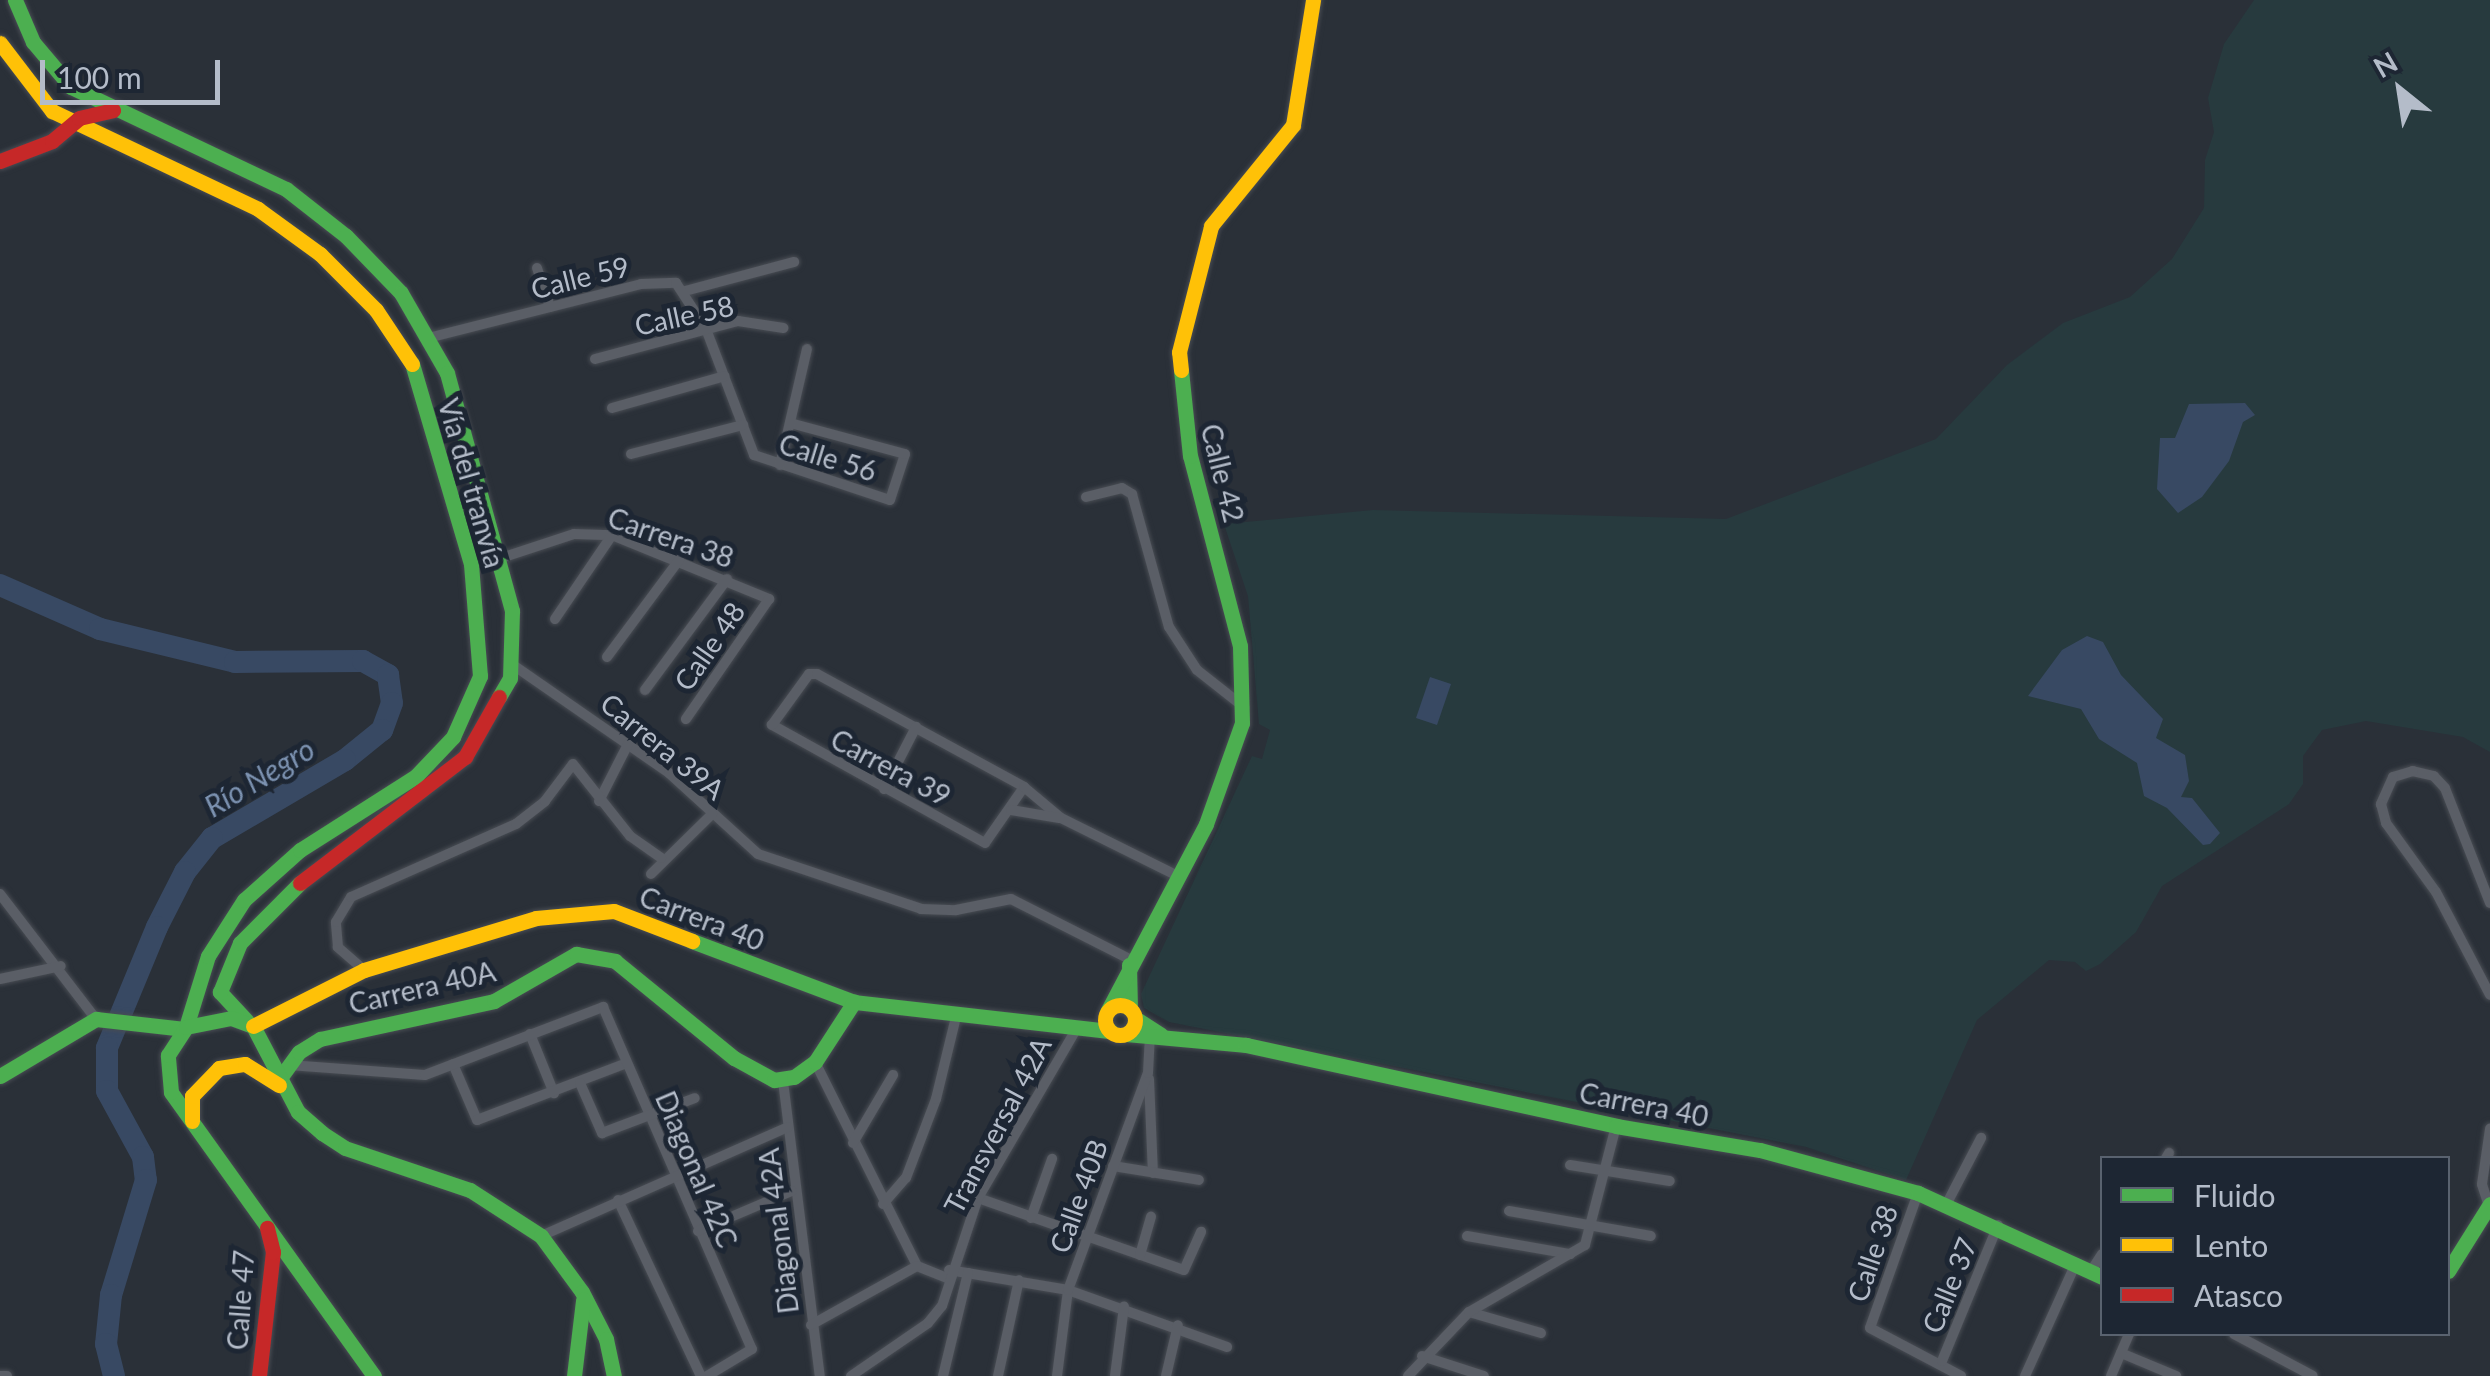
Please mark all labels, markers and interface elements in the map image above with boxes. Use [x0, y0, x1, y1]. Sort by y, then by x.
scale bar [45, 40, 225, 102]
north arrow [2350, 40, 2450, 140]
text: N [2367, 44, 2403, 84]
text: 100 m [57, 59, 142, 95]
street label: Calle 59 [527, 249, 633, 305]
street label: Calle 58 [631, 288, 737, 342]
street label: Vía del tranvía [432, 394, 512, 572]
street label: Calle 42 [1195, 420, 1251, 526]
street label: Calle 56 [775, 426, 881, 488]
street label: Carrera 38 [604, 500, 738, 574]
street label: Calle 48 [666, 595, 752, 697]
street label: Carrera 39A [594, 686, 732, 806]
street label: Carrera 39 [825, 721, 957, 813]
water label: Río Negro [198, 730, 320, 824]
street label: Carrera 40 [635, 879, 769, 957]
street label: Carrera 40A [345, 954, 499, 1020]
street label: Transversal 42A [936, 1031, 1058, 1219]
street label: Carrera 40 [1577, 1075, 1711, 1133]
street label: Diagonal 42C [649, 1086, 745, 1252]
street label: Calle 40B [1042, 1135, 1114, 1257]
street label: Diagonal 42A [751, 1146, 805, 1316]
legend [2100, 1156, 2450, 1336]
text: Fluido [2194, 1177, 2276, 1213]
street label: Calle 38 [1840, 1200, 1904, 1306]
text: Lento [2194, 1227, 2268, 1263]
street label: Calle 37 [1915, 1232, 1983, 1338]
street label: Calle 47 [220, 1249, 260, 1351]
text: Atasco [2194, 1277, 2283, 1313]

